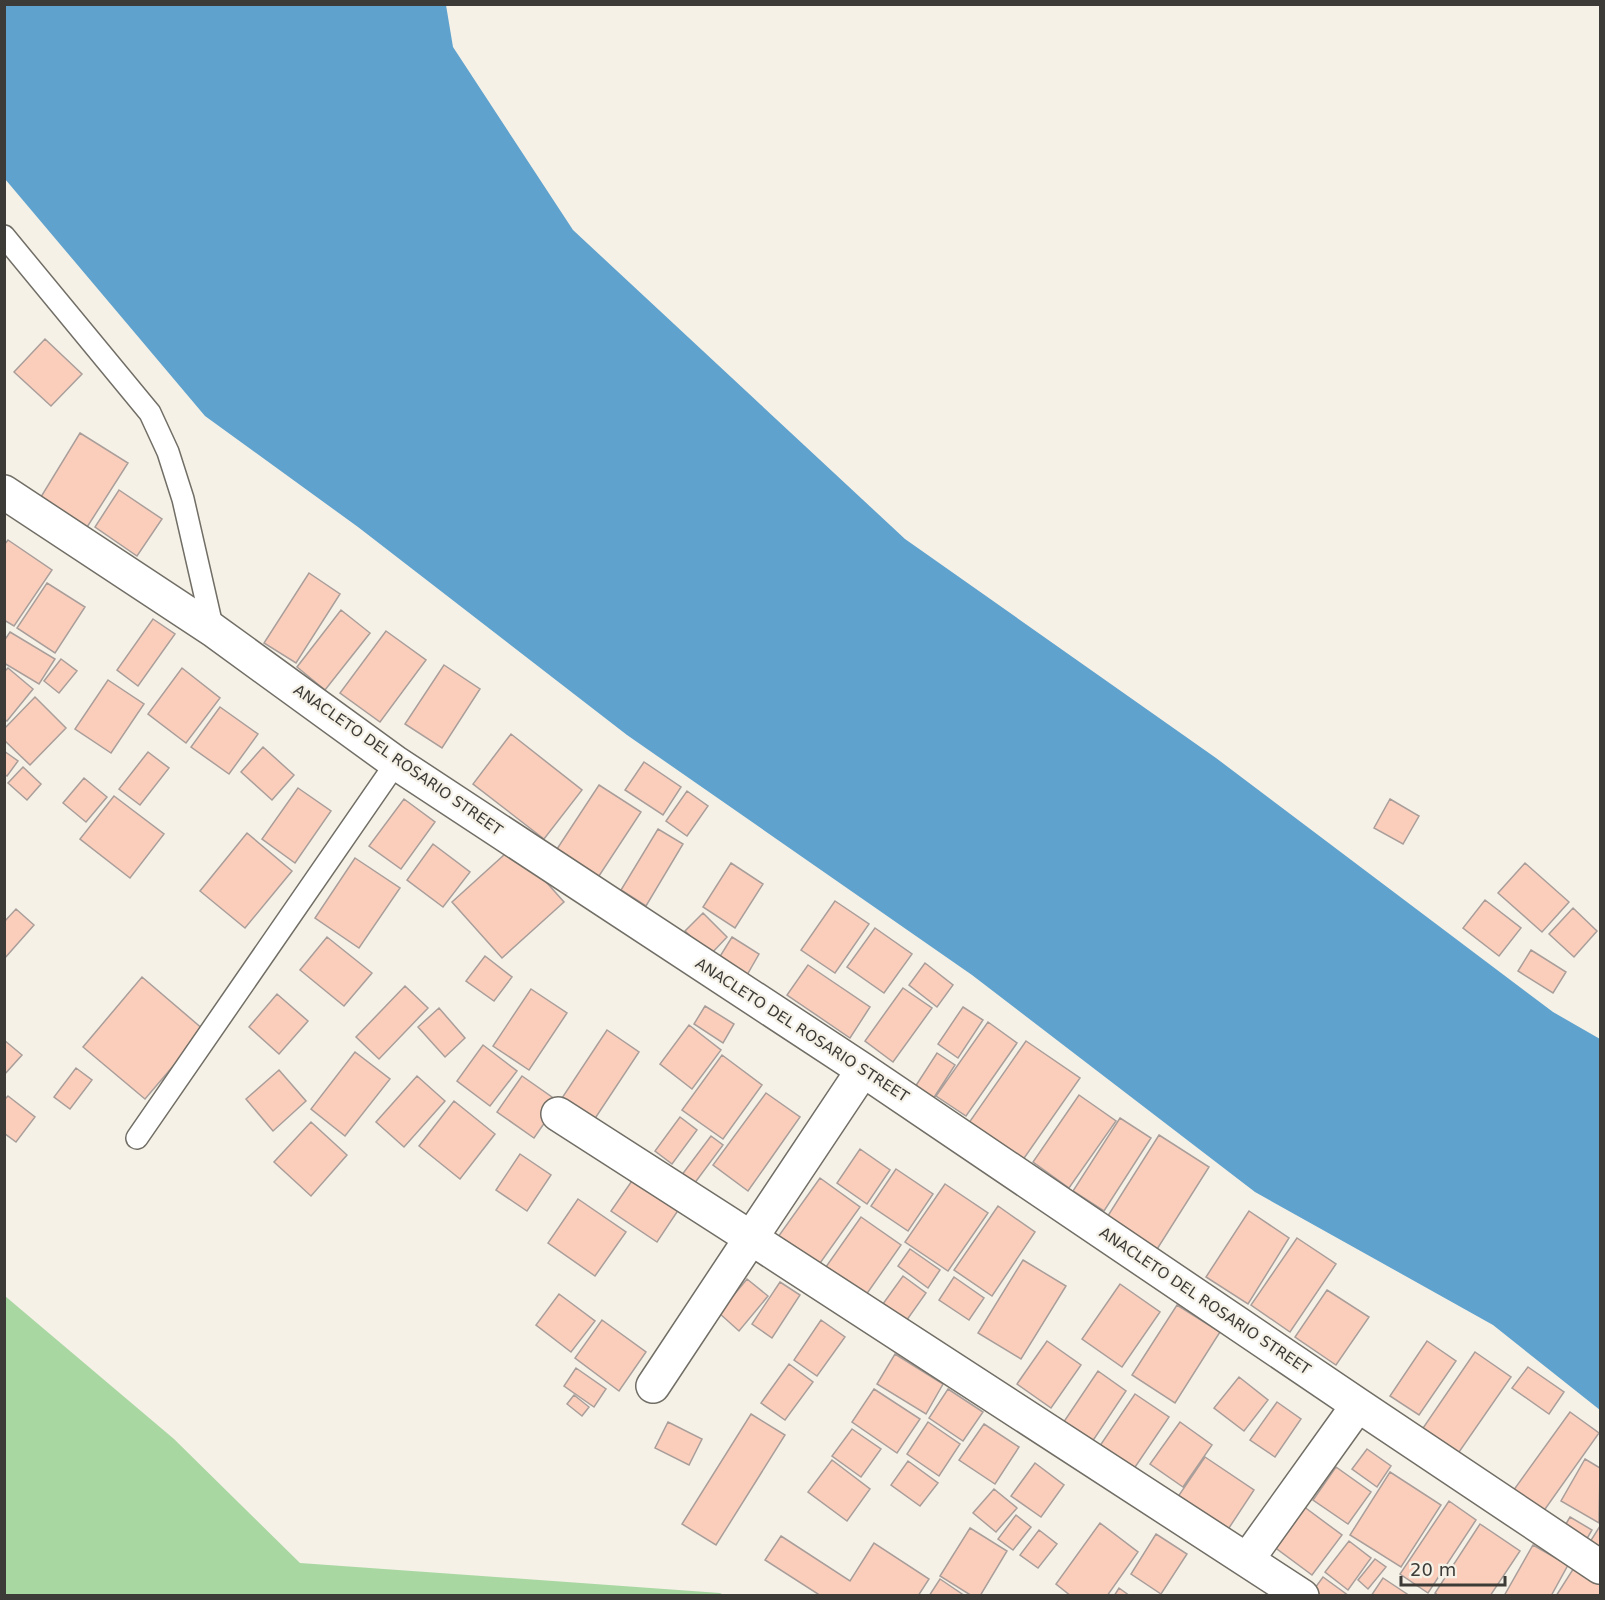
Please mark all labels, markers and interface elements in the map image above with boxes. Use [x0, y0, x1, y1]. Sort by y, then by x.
street label: ANACLETO DEL ROSARIO STREET [290, 681, 506, 840]
street label: ANACLETO DEL ROSARIO STREET [692, 954, 913, 1106]
street label: ANACLETO DEL ROSARIO STREET [1096, 1223, 1315, 1379]
scale bar [1401, 1549, 1504, 1587]
text: 20 m [1410, 1559, 1456, 1580]

